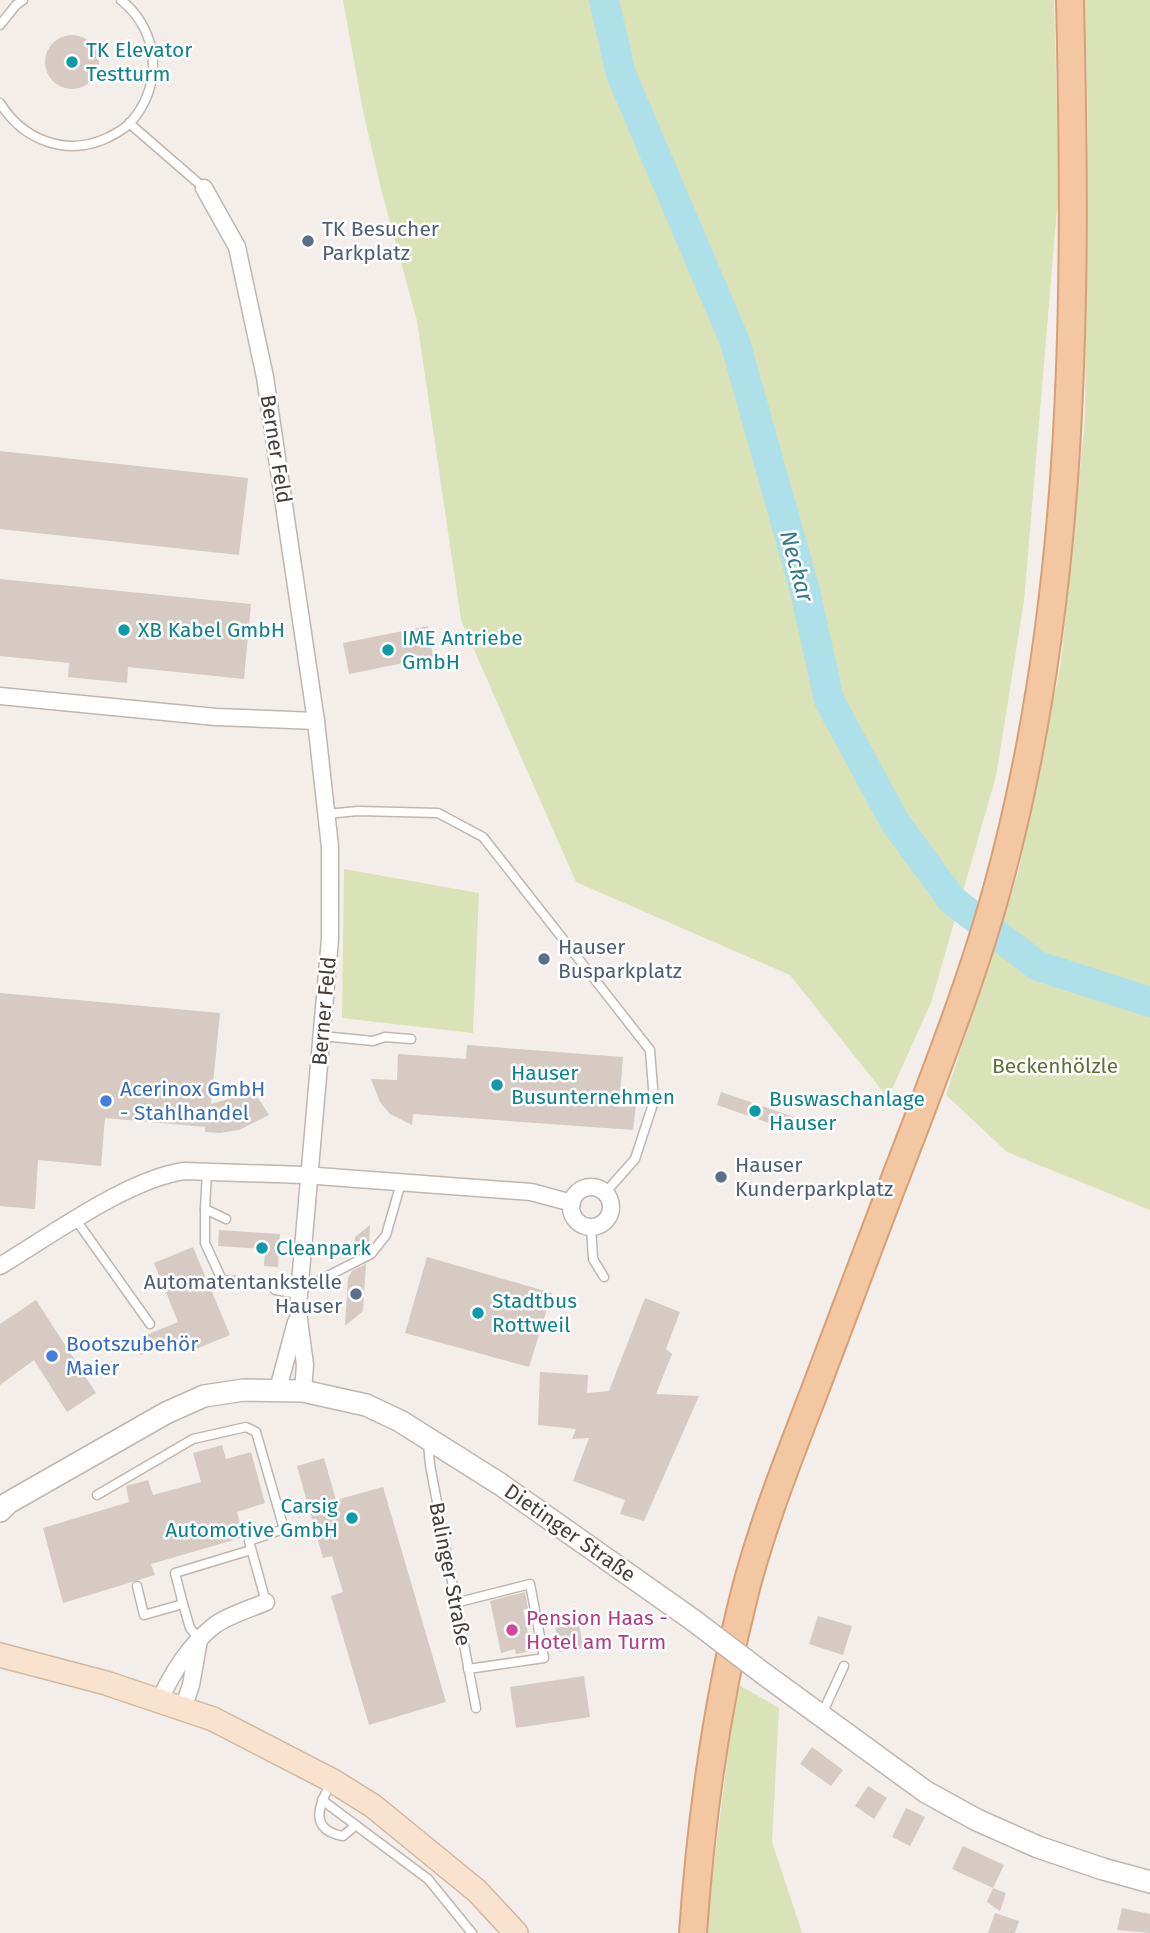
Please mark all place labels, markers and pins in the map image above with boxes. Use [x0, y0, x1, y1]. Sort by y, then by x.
place label: TK Elevator Testturm [86, 37, 192, 87]
marker: TK Elevator Testturm [64, 54, 80, 70]
place label: TK Besucher Parkplatz [322, 216, 439, 266]
marker: TK Besucher Parkplatz [300, 233, 316, 249]
place label: XB Kabel GmbH [138, 617, 285, 643]
marker: XB Kabel GmbH [116, 622, 132, 638]
place label: IME Antriebe GmbH [402, 625, 523, 675]
marker: IME Antriebe GmbH [380, 642, 396, 658]
place label: Hauser Busparkplatz [558, 934, 682, 984]
marker: Hauser Busparkplatz [536, 951, 552, 967]
place label: Hauser Busunternehmen [511, 1060, 675, 1110]
place label: Acerinox GmbH - Stahlhandel [120, 1076, 265, 1126]
marker: Hauser Busunternehmen [489, 1077, 505, 1093]
place label: Buswaschanlage Hauser [769, 1086, 925, 1136]
marker: Acerinox GmbH - Stahlhandel [98, 1093, 114, 1109]
marker: Buswaschanlage Hauser [747, 1103, 763, 1119]
place label: Hauser Kunderparkplatz [735, 1152, 893, 1202]
marker: Hauser Kunderparkplatz [713, 1169, 729, 1185]
place label: Cleanpark [276, 1235, 371, 1261]
marker: Cleanpark [254, 1240, 270, 1256]
place label: Automatentankstelle Hauser [144, 1269, 342, 1319]
marker: Automatentankstelle Hauser [348, 1286, 364, 1302]
place label: Stadtbus Rottweil [492, 1288, 577, 1338]
marker: Stadtbus Rottweil [470, 1305, 486, 1321]
place label: Bootszubehör Maier [66, 1331, 198, 1381]
marker: Bootszubehör Maier [44, 1348, 60, 1364]
place label: Carsig Automotive GmbH [165, 1493, 338, 1543]
marker: Carsig Automotive GmbH [344, 1510, 360, 1526]
place label: Pension Haas - Hotel am Turm [526, 1605, 668, 1655]
marker: Pension Haas - Hotel am Turm [504, 1622, 520, 1638]

